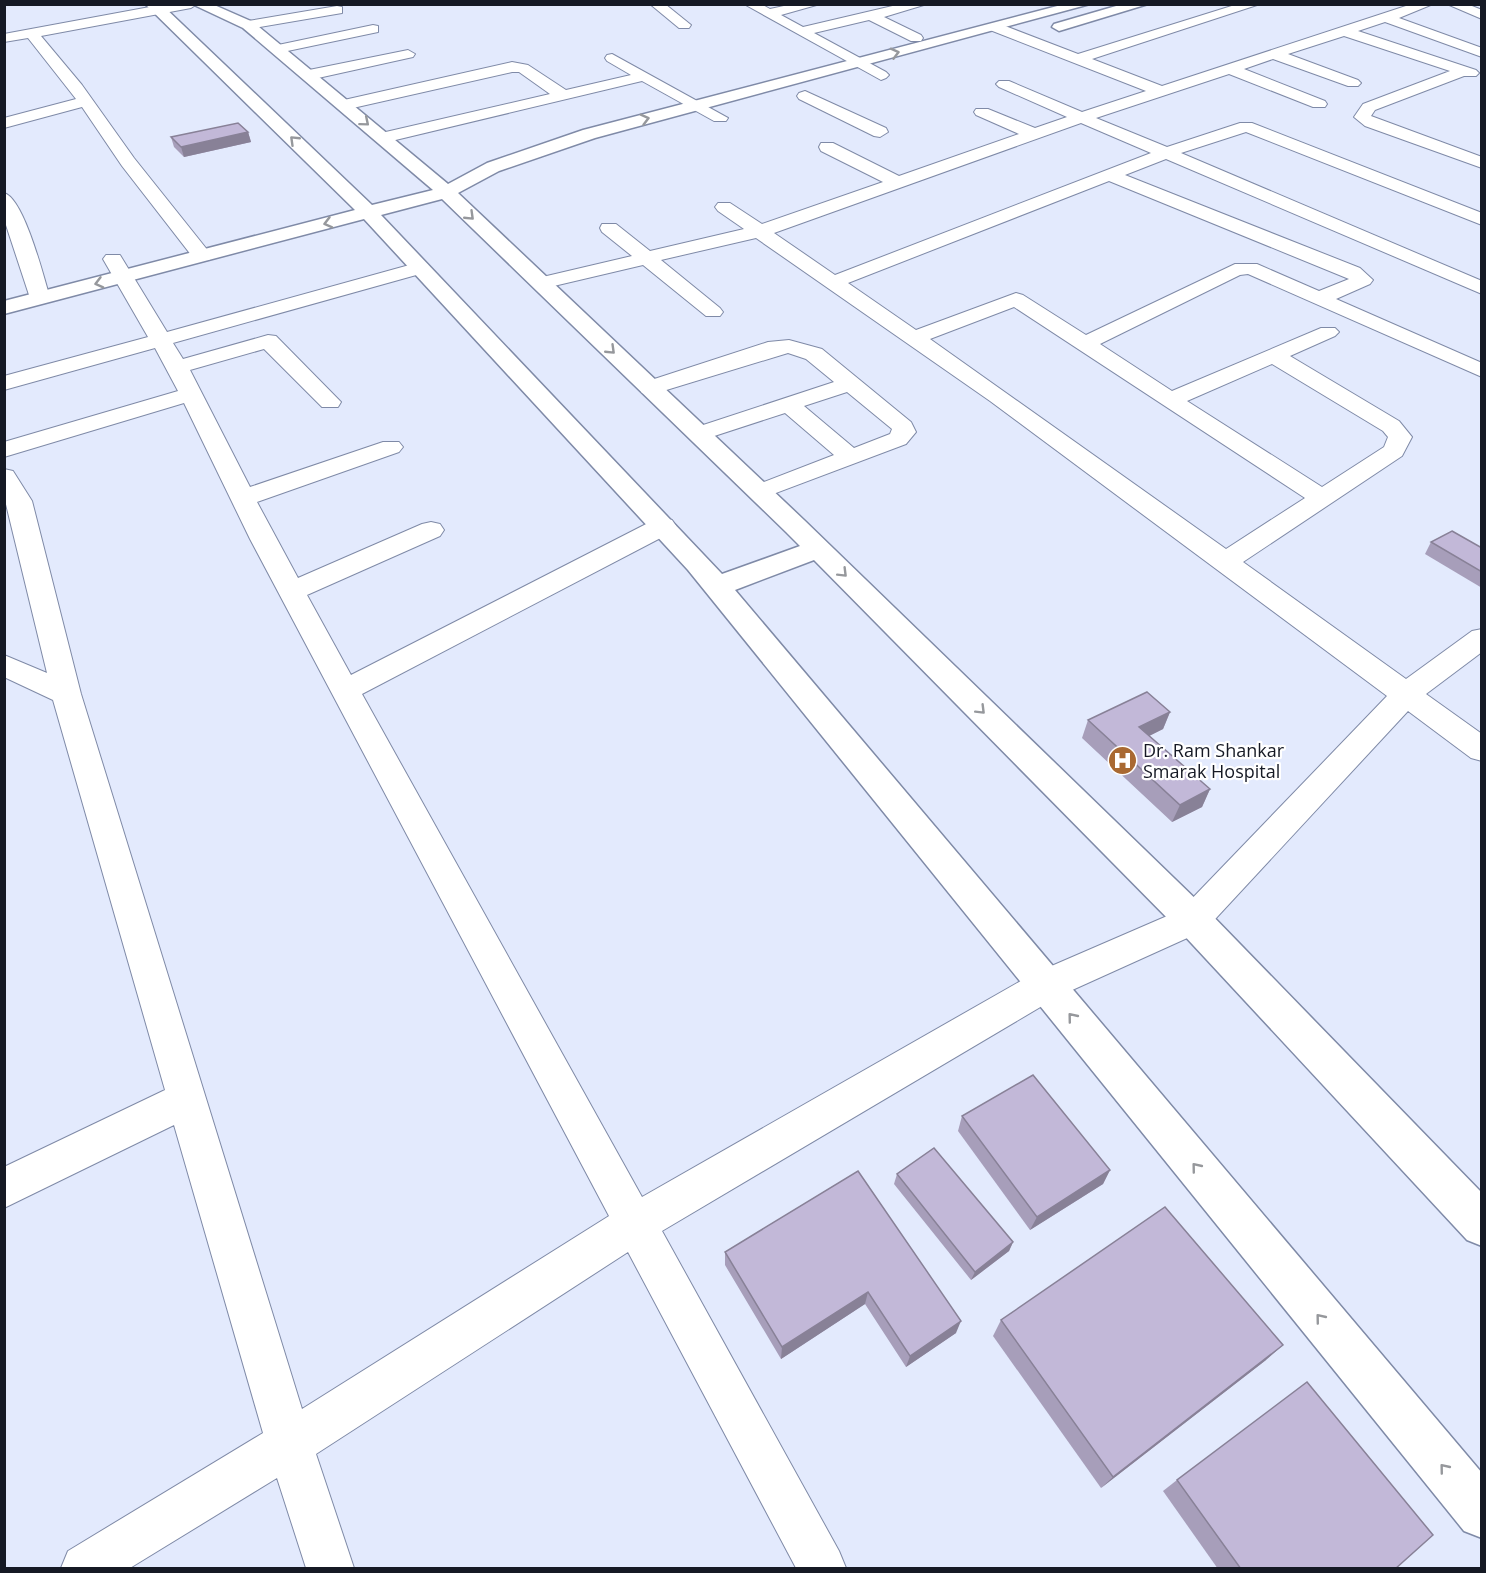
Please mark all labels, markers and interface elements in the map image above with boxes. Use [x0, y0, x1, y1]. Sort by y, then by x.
one-way arrow [890, 48, 900, 61]
one-way arrow [639, 114, 650, 126]
one-way arrow [358, 115, 369, 126]
one-way arrow [291, 136, 301, 147]
one-way arrow [463, 208, 474, 219]
one-way arrow [323, 216, 334, 228]
one-way arrow [94, 276, 105, 288]
one-way arrow [604, 343, 615, 354]
one-way arrow [835, 565, 846, 576]
one-way arrow [975, 703, 985, 714]
place label: Dr. Ram Shankar Smarak Hospital [1143, 738, 1285, 783]
hospital icon: Dr. Ram Shankar Smarak Hospital [1106, 744, 1138, 776]
one-way arrow [1069, 1013, 1080, 1024]
one-way arrow [1193, 1163, 1204, 1174]
one-way arrow [1317, 1314, 1328, 1325]
one-way arrow [1441, 1464, 1452, 1475]

